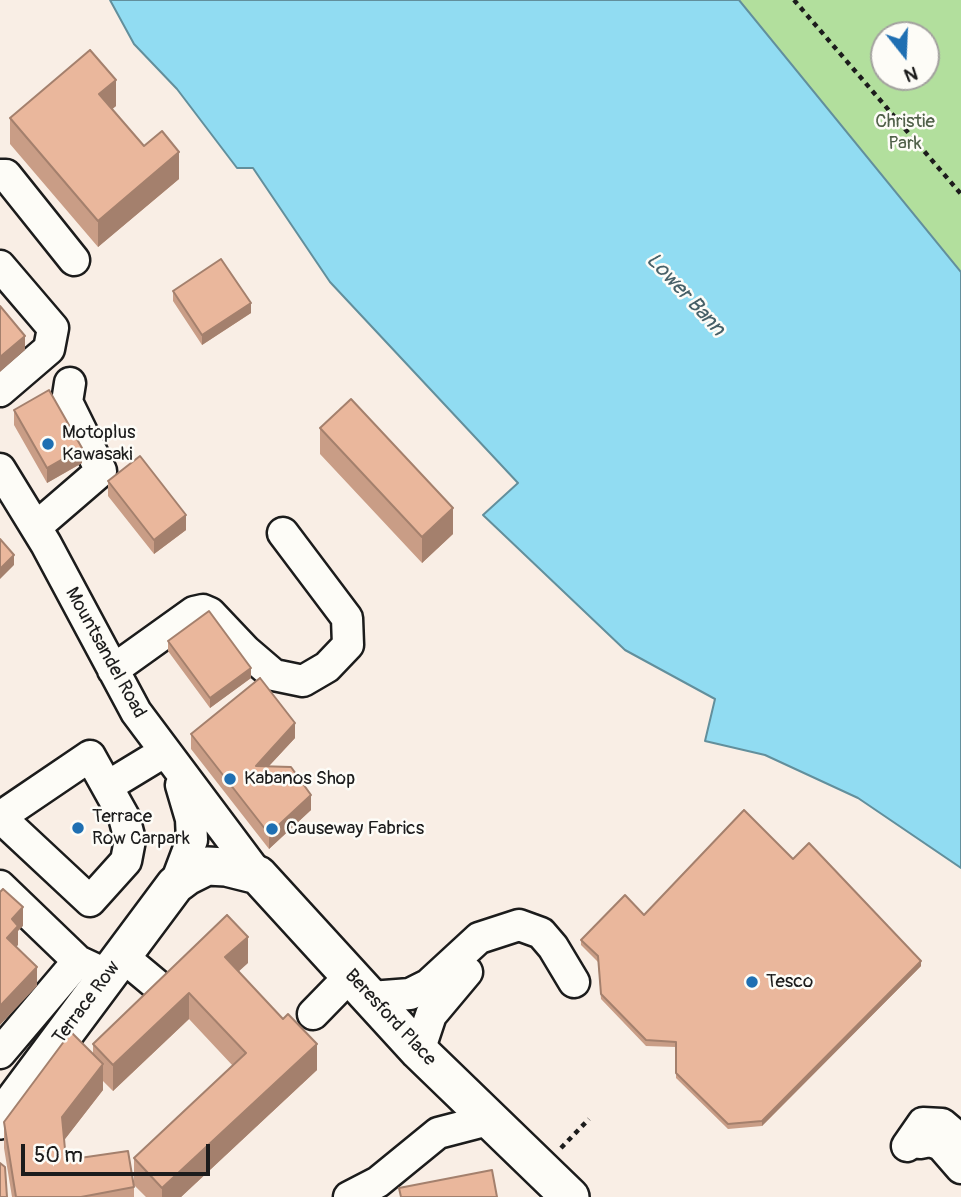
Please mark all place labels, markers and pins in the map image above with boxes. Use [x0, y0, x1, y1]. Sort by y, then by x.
place label: Motoplus Kawasaki [62, 422, 135, 466]
marker: Motoplus Kawasaki [40, 436, 56, 452]
place label: Kabanos Shop [244, 768, 355, 790]
marker: Kabanos Shop [222, 771, 238, 787]
place label: Terrace Row Carpark [92, 806, 190, 850]
place label: Causeway Fabrics [286, 818, 424, 840]
marker: Terrace Row Carpark [70, 820, 86, 836]
marker: Causeway Fabrics [264, 821, 280, 837]
place label: Tesco [766, 971, 813, 993]
marker: Tesco [744, 974, 760, 990]

